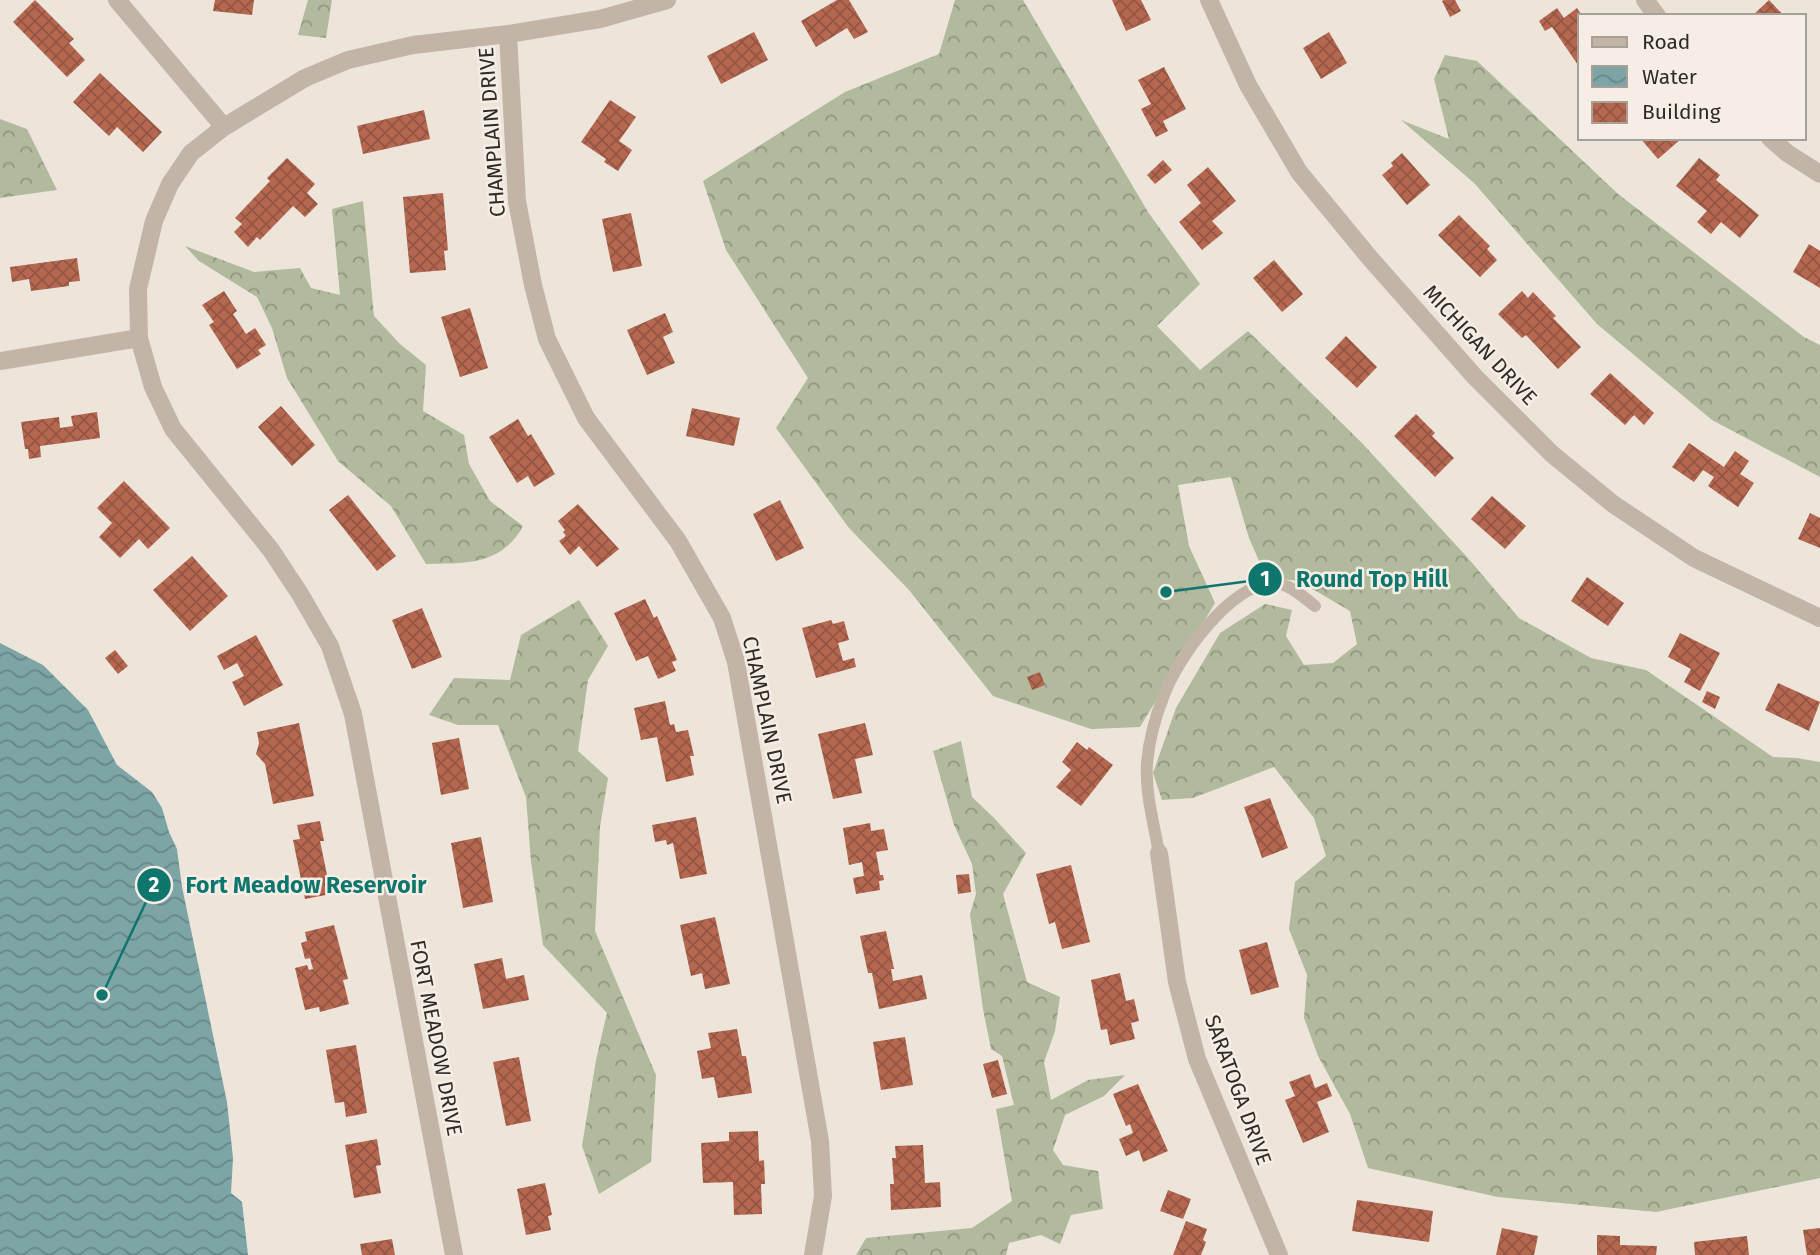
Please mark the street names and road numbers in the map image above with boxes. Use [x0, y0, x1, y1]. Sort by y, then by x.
street label: CHAMPLAIN DRIVE [473, 46, 511, 218]
street label: MICHIGAN DRIVE [1418, 279, 1542, 411]
street label: CHAMPLAIN DRIVE [737, 634, 797, 806]
street label: FORT MEADOW DRIVE [404, 938, 468, 1138]
street label: SARATOGA DRIVE [1199, 1011, 1277, 1169]

